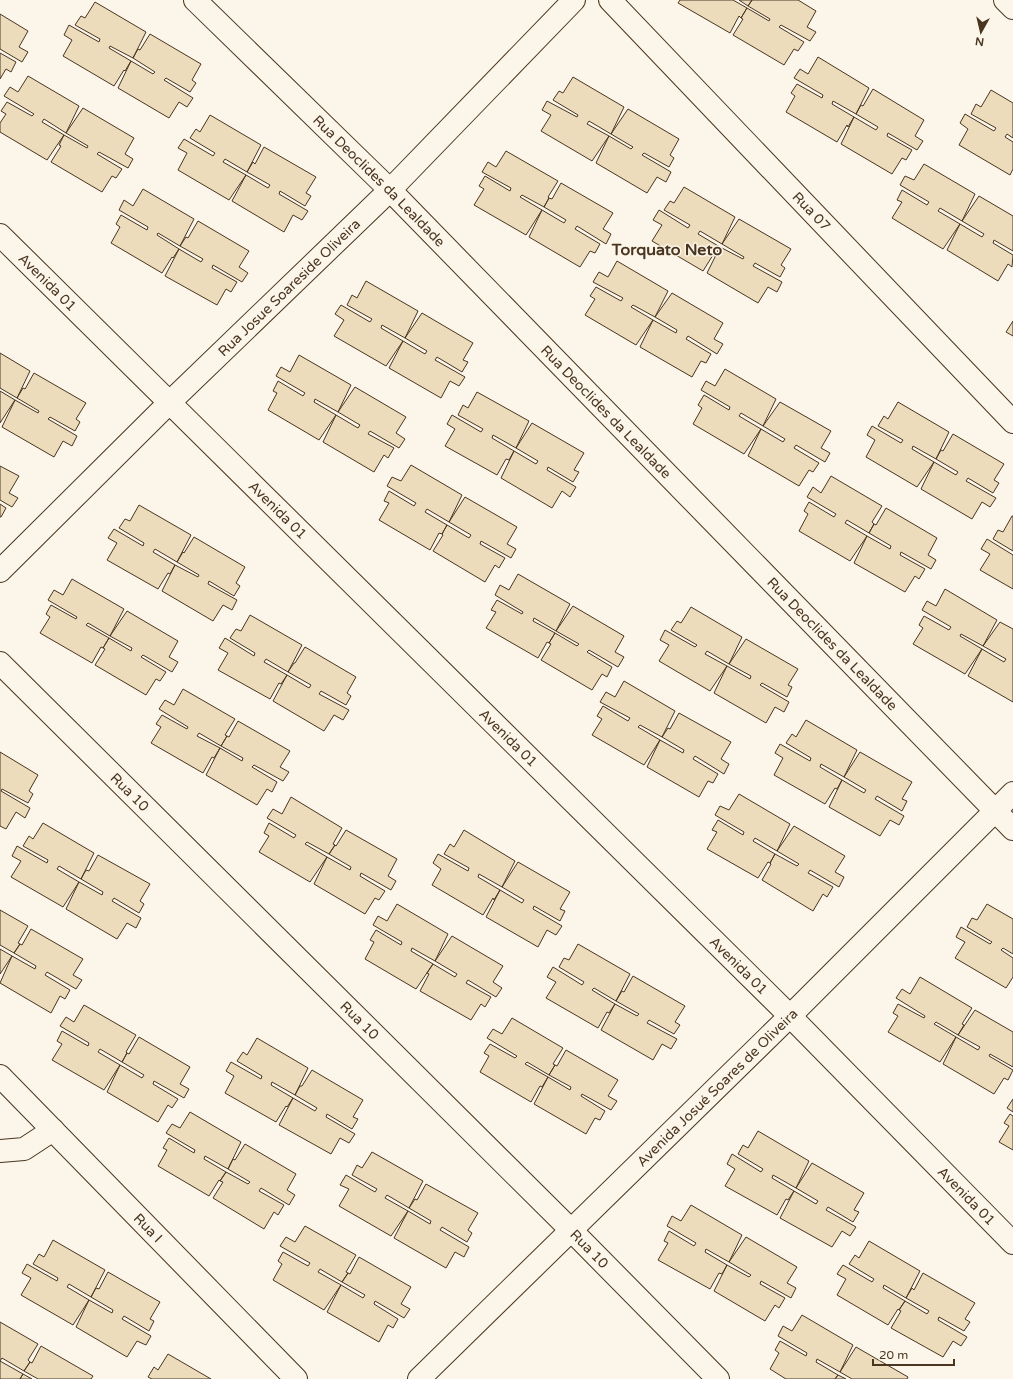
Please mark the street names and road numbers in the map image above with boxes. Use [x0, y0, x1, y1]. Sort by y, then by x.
street label: Rua Deoclides da Lealdade [310, 111, 449, 250]
street label: Rua 07 [789, 188, 834, 234]
street label: Rua Josue Soareside Oliveira [214, 215, 364, 360]
street label: Avenida 01 [15, 250, 80, 315]
street label: Rua Deoclides da Lealdade [537, 342, 675, 482]
street label: Avenida 01 [245, 477, 311, 542]
street label: Rua Deoclides da Lealdade [764, 574, 901, 714]
street label: Avenida 01 [476, 705, 541, 770]
street label: Rua 10 [107, 769, 153, 815]
street label: Avenida 01 [706, 933, 772, 998]
street label: Rua 10 [337, 997, 383, 1043]
street label: Avenida Josué Soares de Oliveira [633, 1005, 801, 1170]
street label: Avenida 01 [934, 1163, 999, 1229]
street label: Rua I [130, 1210, 166, 1246]
street label: Rua 10 [567, 1226, 612, 1272]

